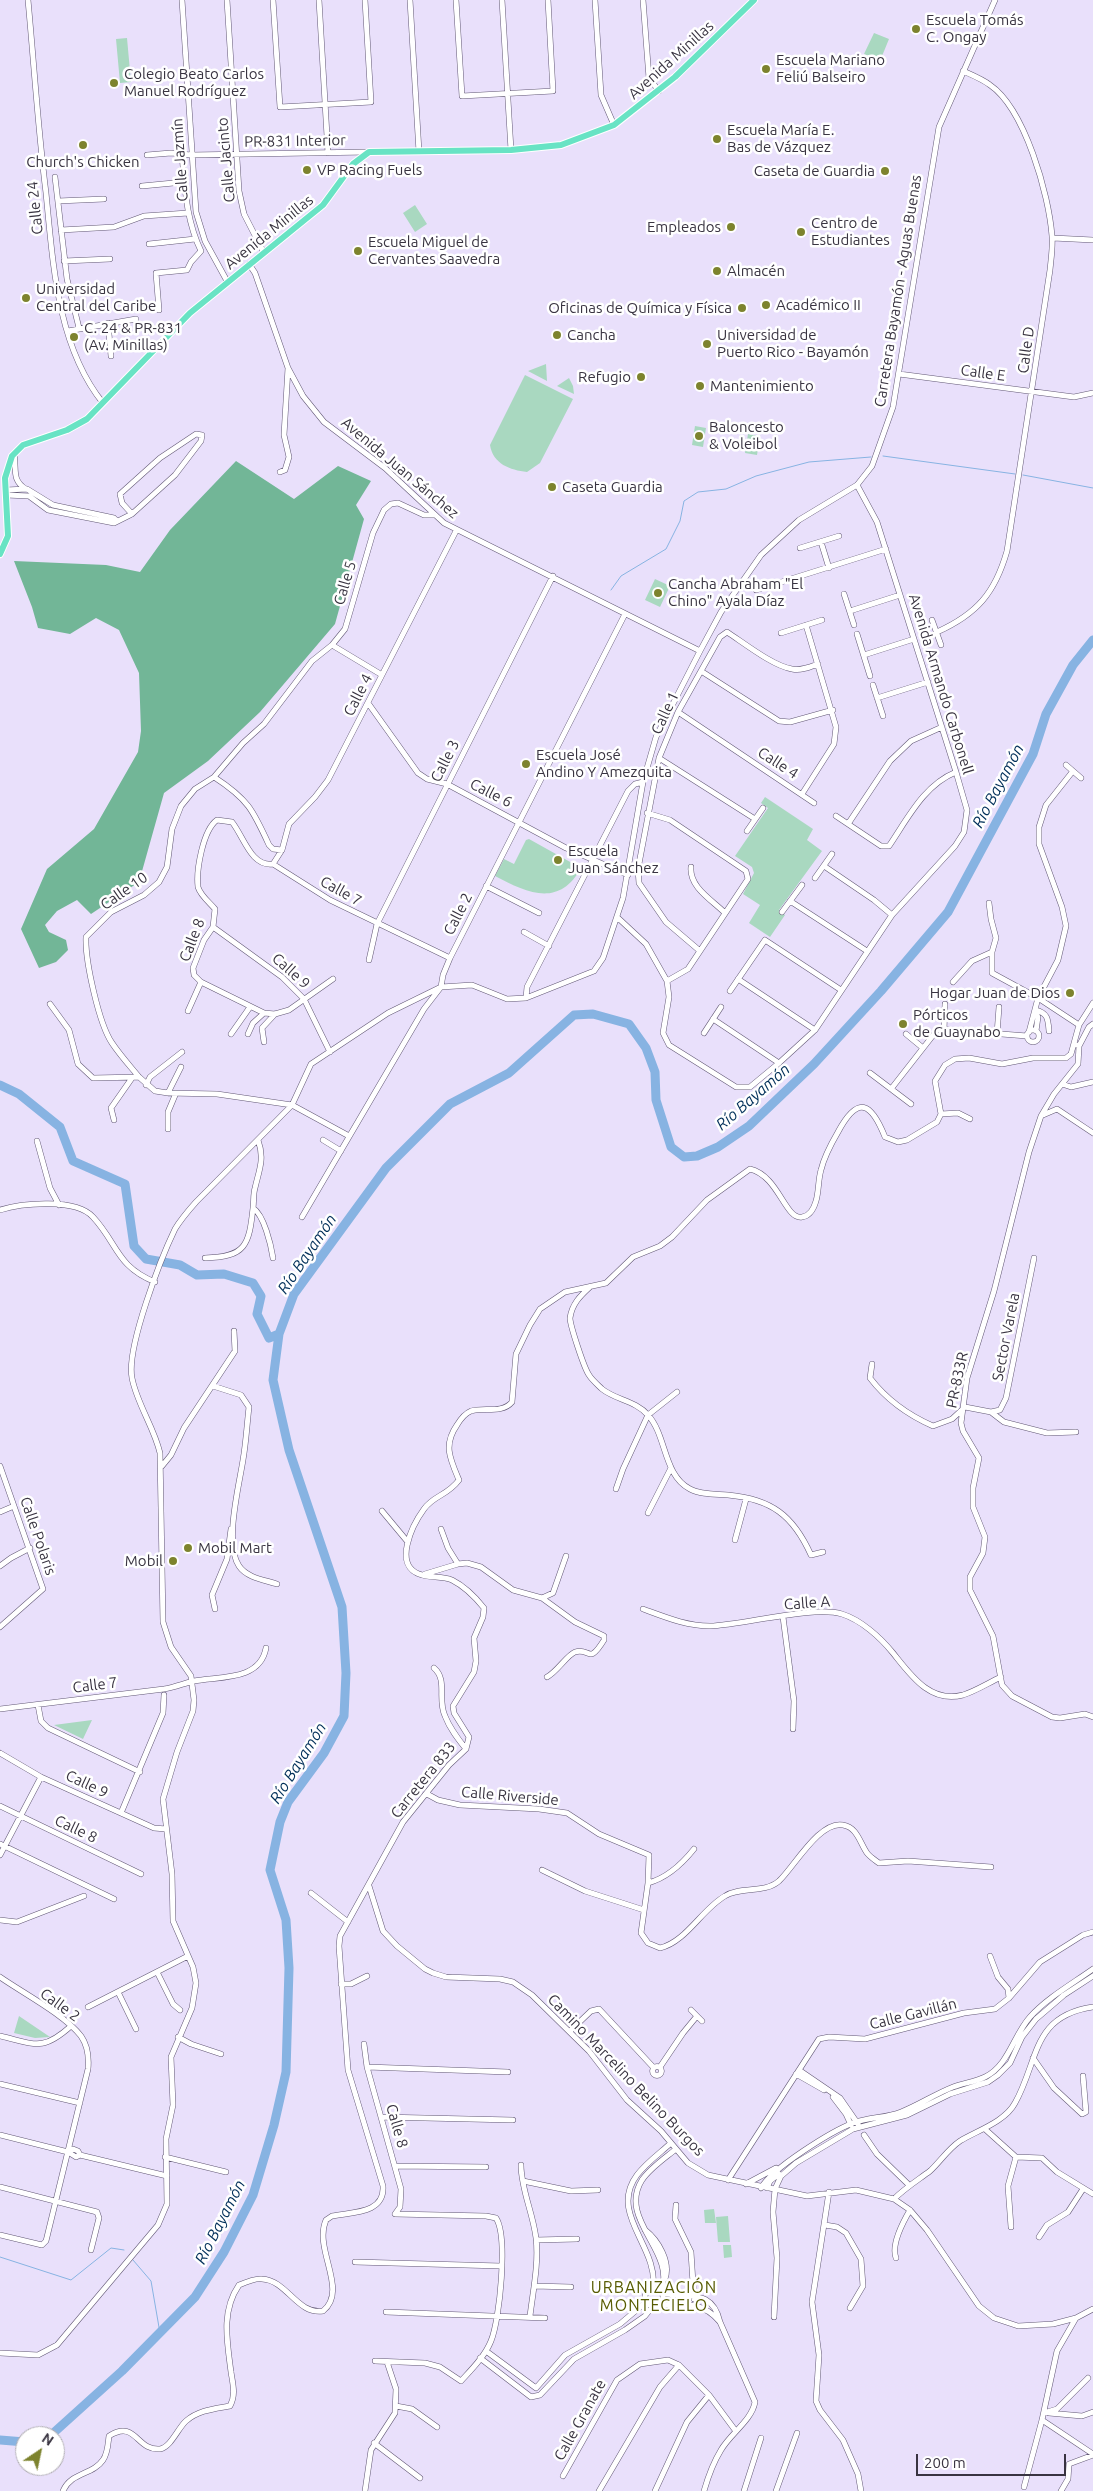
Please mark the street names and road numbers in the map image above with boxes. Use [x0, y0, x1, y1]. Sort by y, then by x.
street label: Avenida Minillas [625, 17, 717, 103]
street label: Calle Jacinto [213, 117, 239, 203]
street label: Calle Jazmín [168, 118, 192, 202]
street label: PR-831 Interior [244, 131, 346, 151]
street label: Carretera Bayamón - Aguas Buenas [871, 174, 925, 408]
street label: Calle 24 [23, 180, 47, 236]
street label: Avenida Minillas [221, 191, 317, 273]
street label: Calle D [1014, 325, 1038, 375]
street label: Calle E [960, 361, 1006, 385]
street label: Avenida Juan Sánchez [338, 414, 462, 522]
street label: Calle 5 [330, 559, 360, 607]
street label: Avenida Armando Carbonell [905, 592, 977, 776]
street label: Calle 4 [340, 671, 376, 719]
street label: Calle 1 [647, 689, 683, 737]
street label: Calle 3 [427, 737, 463, 785]
street label: Calle 4 [754, 743, 802, 783]
street label: Calle 6 [467, 775, 515, 811]
street label: Calle 10 [97, 868, 151, 914]
street label: Calle 7 [317, 872, 365, 910]
street label: Calle 2 [440, 890, 476, 938]
street label: Calle 8 [176, 916, 208, 964]
street label: Calle 9 [268, 949, 314, 993]
street label: Sector Varela [989, 1291, 1023, 1383]
street label: PR-833R [942, 1350, 972, 1410]
street label: Calle Polaris [16, 1494, 60, 1578]
street label: Calle A [783, 1592, 831, 1614]
street label: Calle 7 [72, 1673, 118, 1697]
street label: Carretera 833 [387, 1738, 459, 1822]
street label: Calle 9 [63, 1766, 111, 1802]
street label: Calle Riverside [460, 1783, 560, 1809]
street label: Calle 8 [52, 1811, 100, 1847]
street label: Calle 2 [37, 1985, 83, 2025]
street label: Camino Marcelino Belino Burgos [544, 1990, 708, 2160]
street label: Calle Gavillán [868, 1994, 958, 2034]
street label: Calle 8 [382, 2102, 412, 2150]
street label: Calle Granate [550, 2376, 610, 2464]

